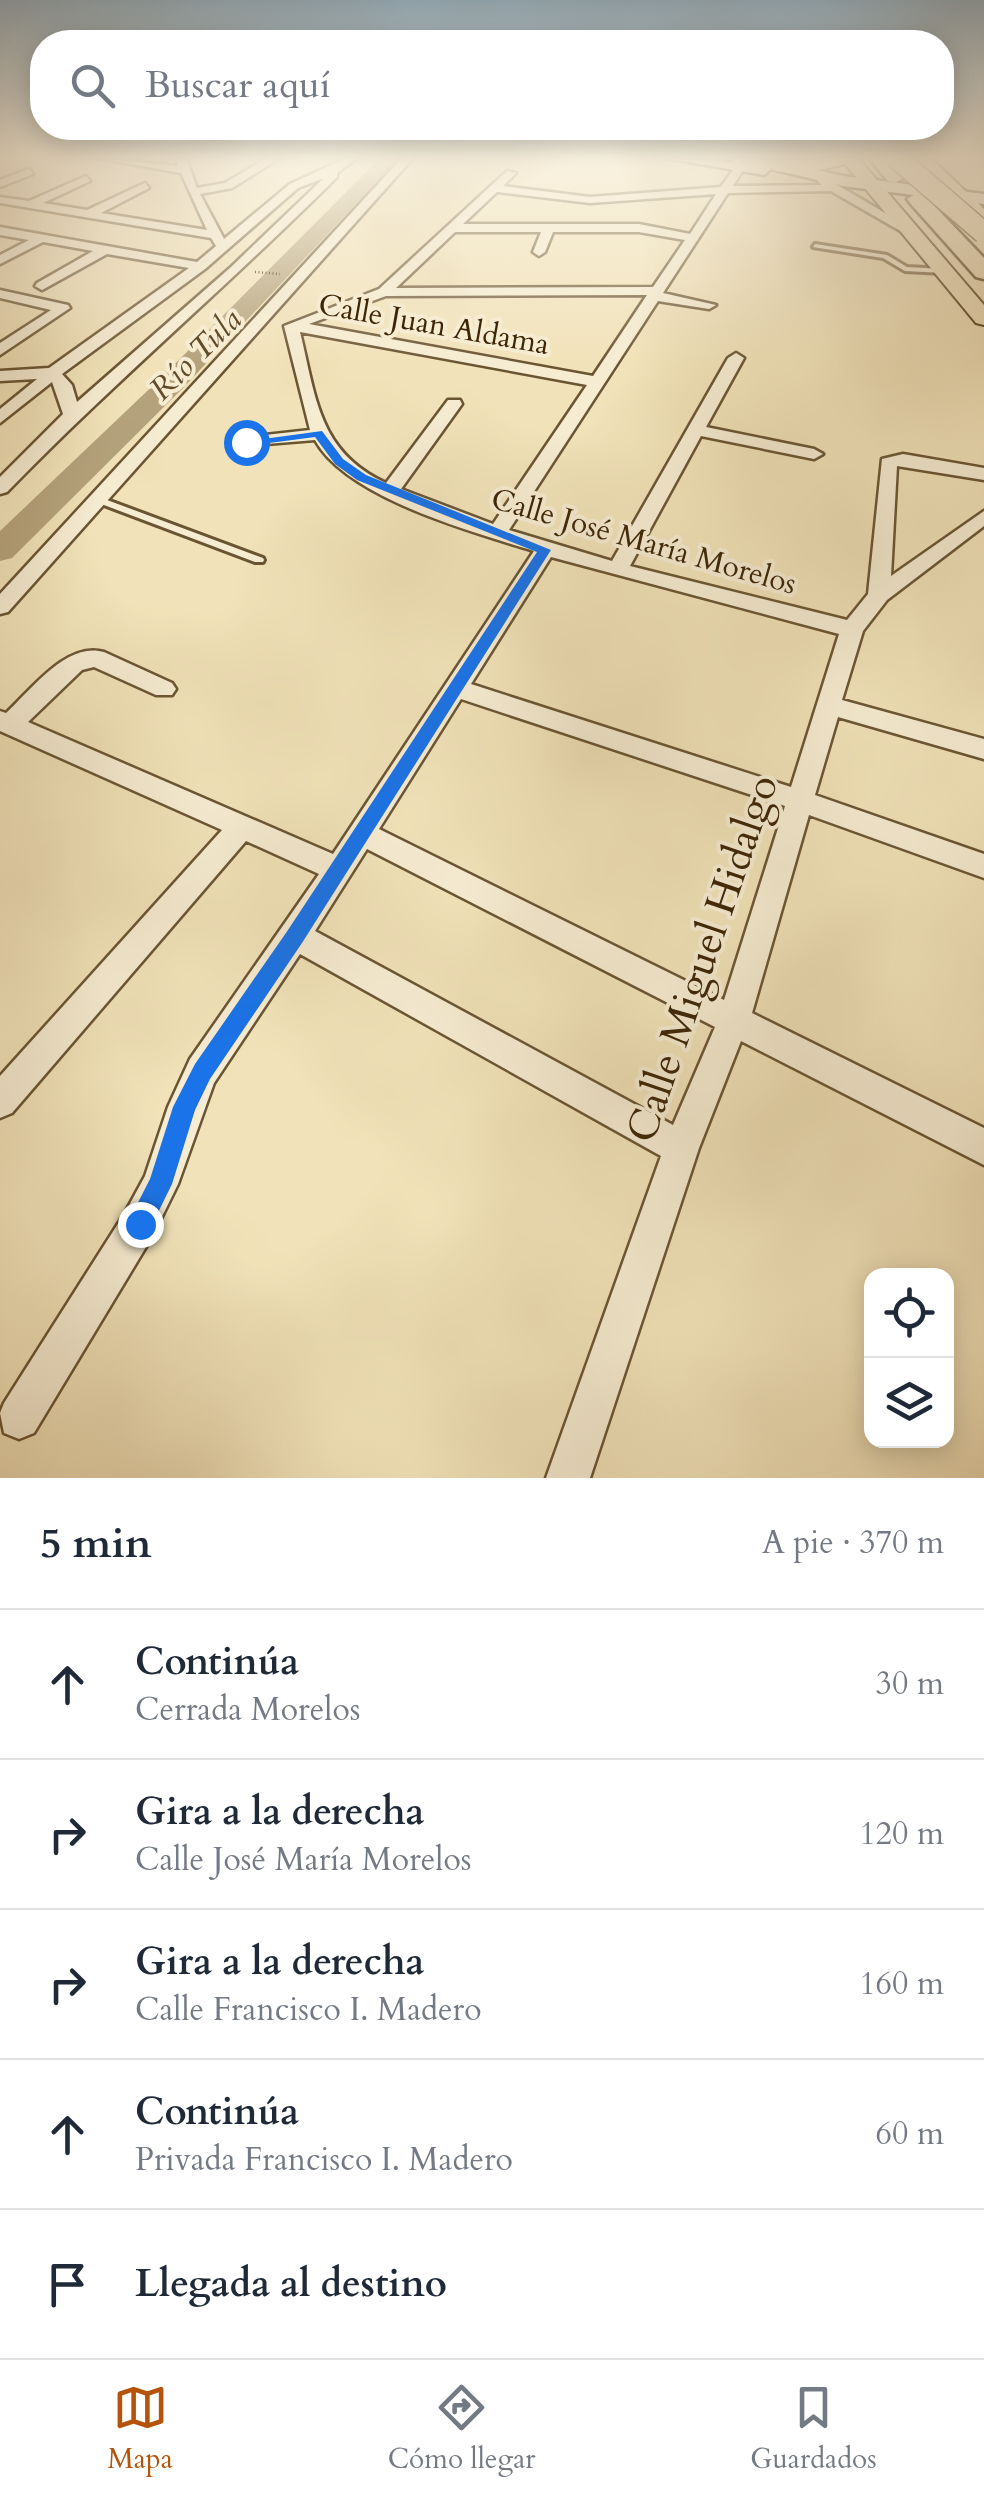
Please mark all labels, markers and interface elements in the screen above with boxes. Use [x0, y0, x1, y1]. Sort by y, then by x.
search box [30, 30, 954, 140]
icon: search [65, 58, 120, 113]
text: Buscar aquí [145, 59, 331, 111]
street label: Calle Juan Aldama [315, 284, 553, 365]
water label: Río Tula [140, 299, 252, 411]
route start [224, 420, 270, 466]
street label: Calle José María Morelos [487, 478, 801, 605]
street label: Calle Miguel Hidalgo [613, 767, 792, 1150]
route end [118, 1202, 164, 1248]
map controls [864, 1268, 954, 1448]
button: locate [864, 1268, 954, 1358]
button: layers [864, 1358, 954, 1448]
text: 5 min [40, 1515, 152, 1572]
text: A pie · 370 m [762, 1521, 944, 1565]
text: Continúa [135, 1636, 299, 1688]
icon: ahead [40, 1657, 95, 1712]
text: 30 m [876, 1662, 944, 1706]
text: Cerrada Morelos [135, 1688, 360, 1732]
text: Gira a la derecha [135, 1786, 424, 1838]
icon: right [40, 1807, 95, 1862]
text: 120 m [859, 1812, 944, 1856]
text: Calle José María Morelos [135, 1838, 472, 1882]
text: Gira a la derecha [135, 1936, 424, 1988]
icon: right [40, 1957, 95, 2012]
text: 160 m [859, 1962, 944, 2006]
text: Calle Francisco I. Madero [135, 1988, 482, 2032]
text: Continúa [135, 2086, 299, 2138]
icon: ahead [40, 2107, 95, 2162]
text: 60 m [876, 2112, 944, 2156]
text: Privada Francisco I. Madero [135, 2138, 513, 2182]
icon: arrive [40, 2257, 95, 2312]
text: Llegada al destino [135, 2258, 447, 2310]
tab: Mapa [107, 2380, 173, 2478]
tab: Cómo llegar [388, 2380, 536, 2478]
tab: Guardados [750, 2380, 877, 2478]

